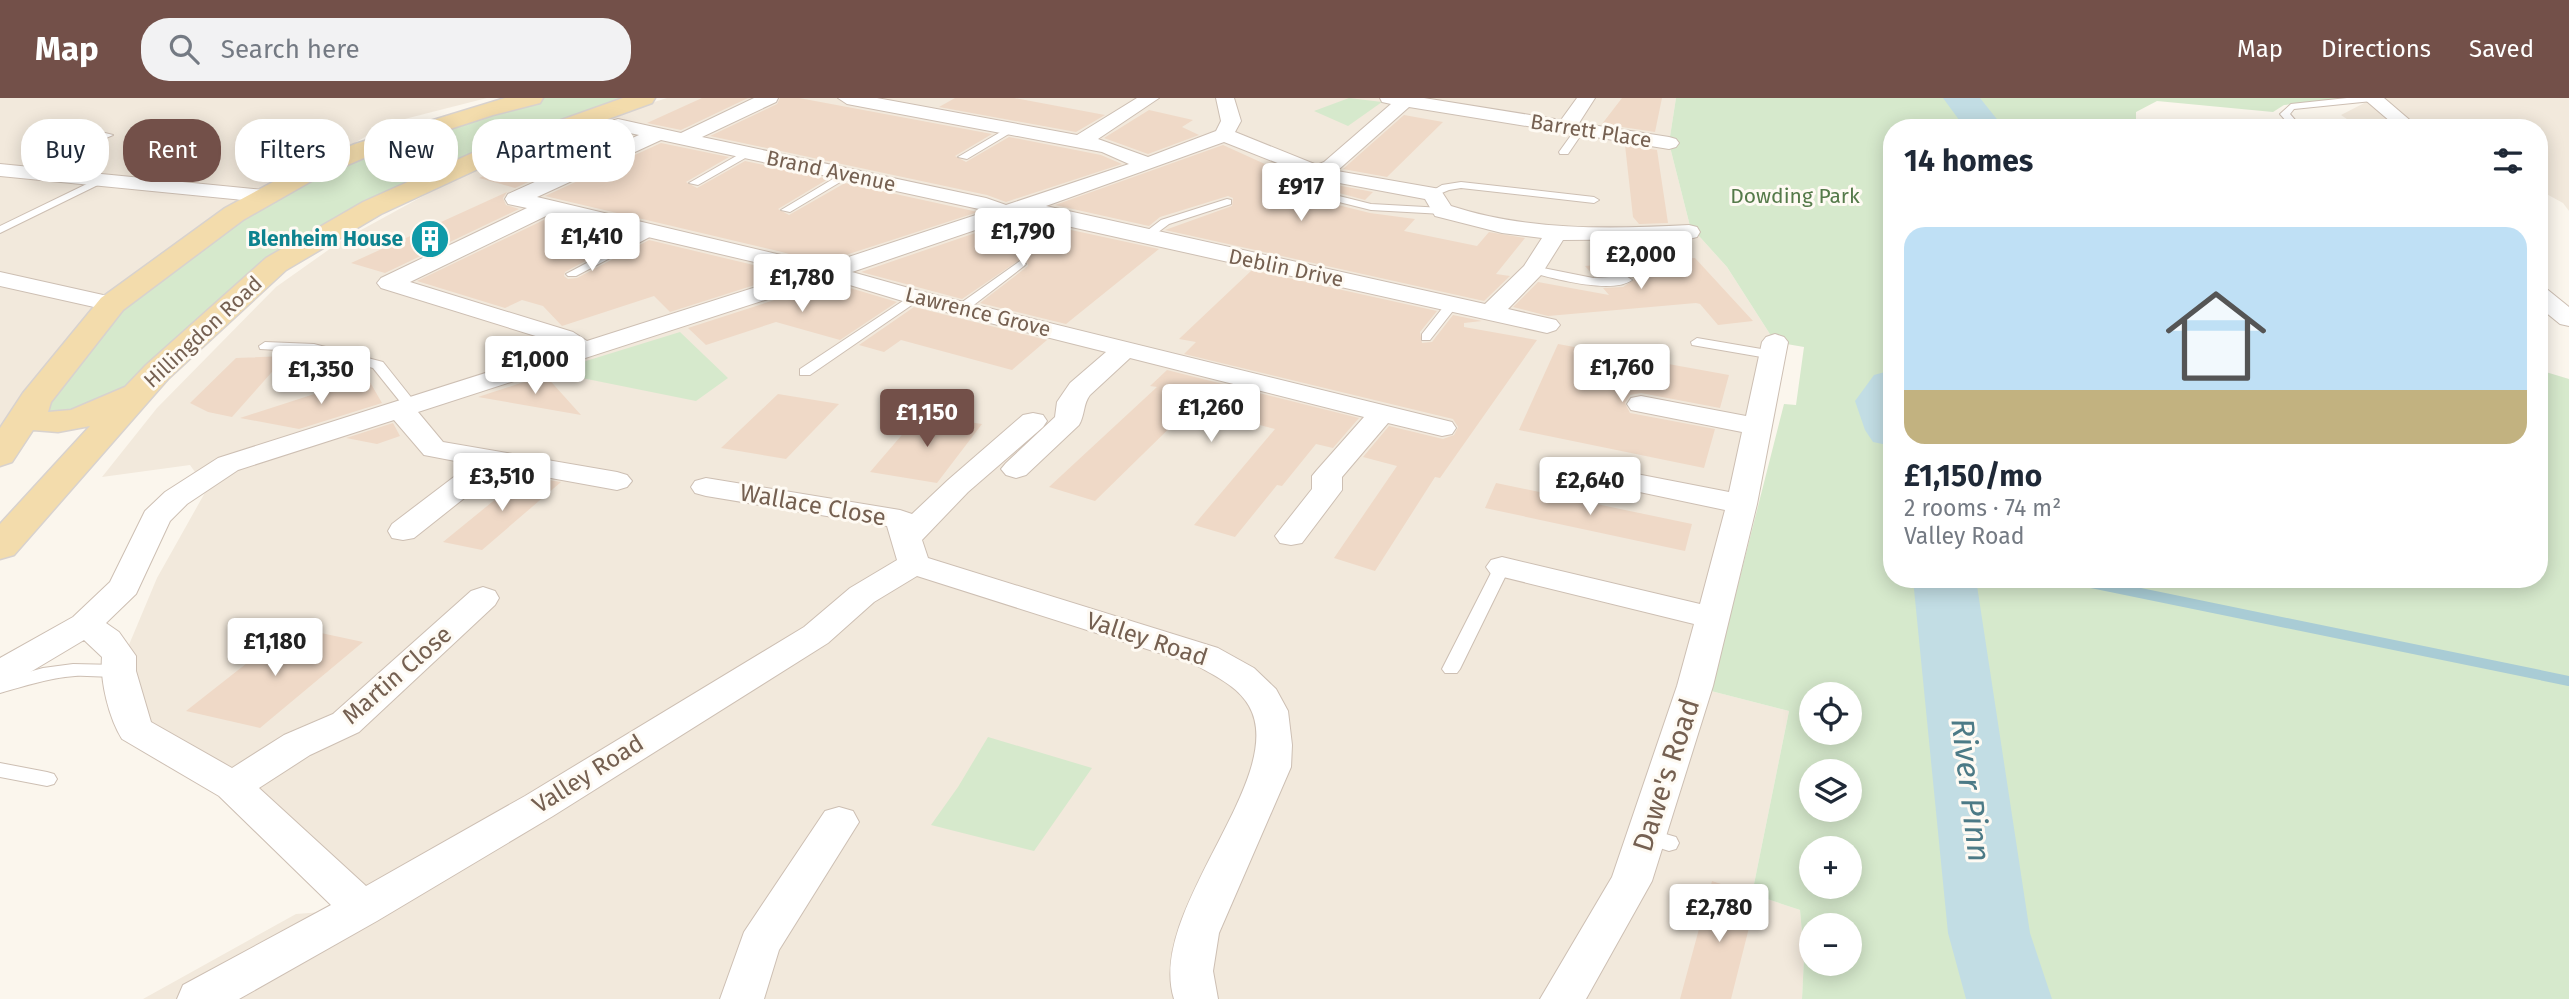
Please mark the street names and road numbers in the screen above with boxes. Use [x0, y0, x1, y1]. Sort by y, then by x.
street label: Barrett Place [1528, 109, 1654, 153]
street label: Brand Avenue [764, 145, 898, 197]
street label: Deblin Drive [1226, 243, 1346, 293]
street label: Hillingdon Road [138, 271, 268, 393]
street label: Lawrence Grove [903, 281, 1053, 343]
street label: Wallace Close [738, 478, 888, 532]
street label: Valley Road [1083, 606, 1211, 672]
street label: Martin Close [337, 620, 457, 730]
street label: Dawe's Road [1626, 694, 1706, 856]
street label: Valley Road [527, 729, 649, 819]

